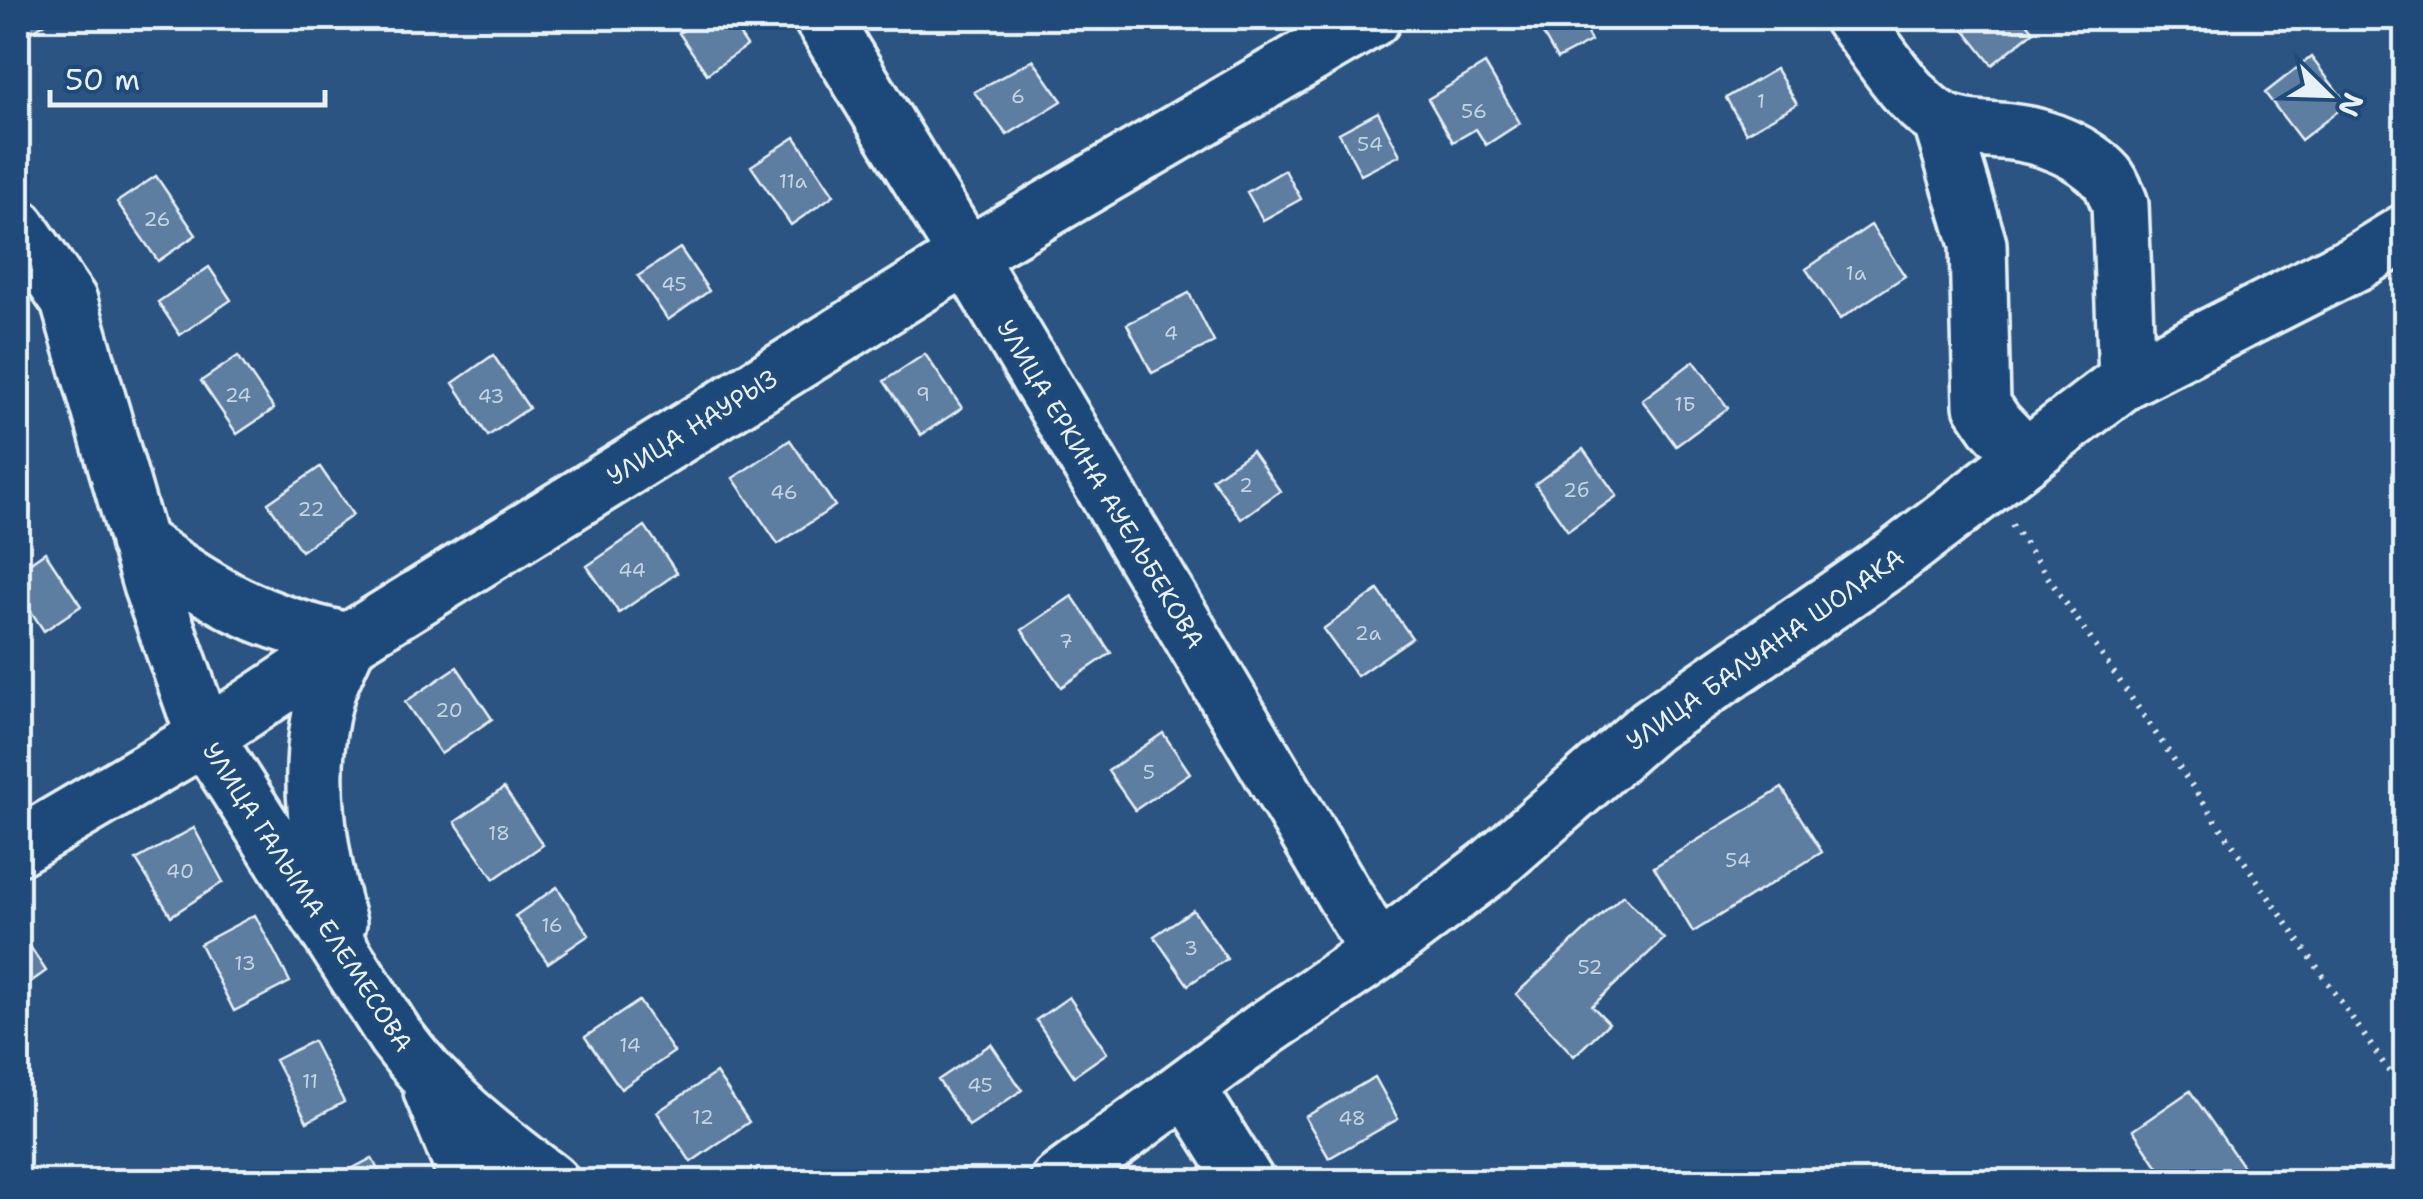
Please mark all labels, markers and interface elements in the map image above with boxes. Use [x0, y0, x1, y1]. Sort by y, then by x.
scale bar [50, 45, 325, 107]
north arrow [2278, 45, 2378, 145]
text: 50 m [65, 59, 140, 100]
house number: 6 [1011, 83, 1025, 109]
text: N [2329, 87, 2373, 122]
house number: 1 [1757, 88, 1765, 114]
house number: 56 [1461, 98, 1487, 124]
house number: 54 [1357, 131, 1383, 157]
house number: 11а [779, 168, 808, 194]
house number: 26 [143, 206, 171, 232]
house number: 1а [1846, 260, 1867, 286]
house number: 45 [661, 271, 687, 297]
street label: УЛИЦА ЕРКИНА АУЕЛЬБЕКОВА [989, 313, 1213, 655]
house number: 4 [1164, 320, 1178, 346]
street label: УЛИЦА НАУРЫЗ [600, 361, 784, 493]
house number: 9 [916, 381, 930, 407]
house number: 24 [225, 382, 251, 408]
house number: 43 [478, 383, 504, 409]
house number: 1Б [1674, 391, 1696, 417]
house number: 2 [1239, 472, 1253, 498]
house number: 2б [1563, 477, 1589, 503]
house number: 46 [770, 479, 798, 505]
house number: 22 [298, 496, 325, 522]
street label: УЛИЦА БАЛУАНА ШОЛАКА [1619, 540, 1911, 758]
house number: 44 [618, 557, 646, 583]
house number: 2а [1355, 620, 1382, 646]
house number: 7 [1059, 628, 1073, 654]
house number: 20 [435, 697, 463, 723]
street label: УЛИЦА ГАЛЫМА ЕЛЕМЕСОВА [195, 736, 421, 1058]
house number: 5 [1143, 759, 1155, 785]
house number: 18 [488, 820, 510, 846]
house number: 54 [1725, 847, 1751, 873]
house number: 40 [166, 858, 194, 884]
house number: 16 [541, 912, 563, 938]
house number: 3 [1184, 935, 1198, 961]
house number: 13 [234, 950, 256, 976]
house number: 52 [1577, 954, 1603, 980]
house number: 14 [619, 1032, 641, 1058]
house number: 11 [302, 1068, 318, 1094]
house number: 45 [967, 1072, 993, 1098]
house number: 12 [692, 1104, 714, 1130]
house number: 48 [1338, 1105, 1366, 1131]

